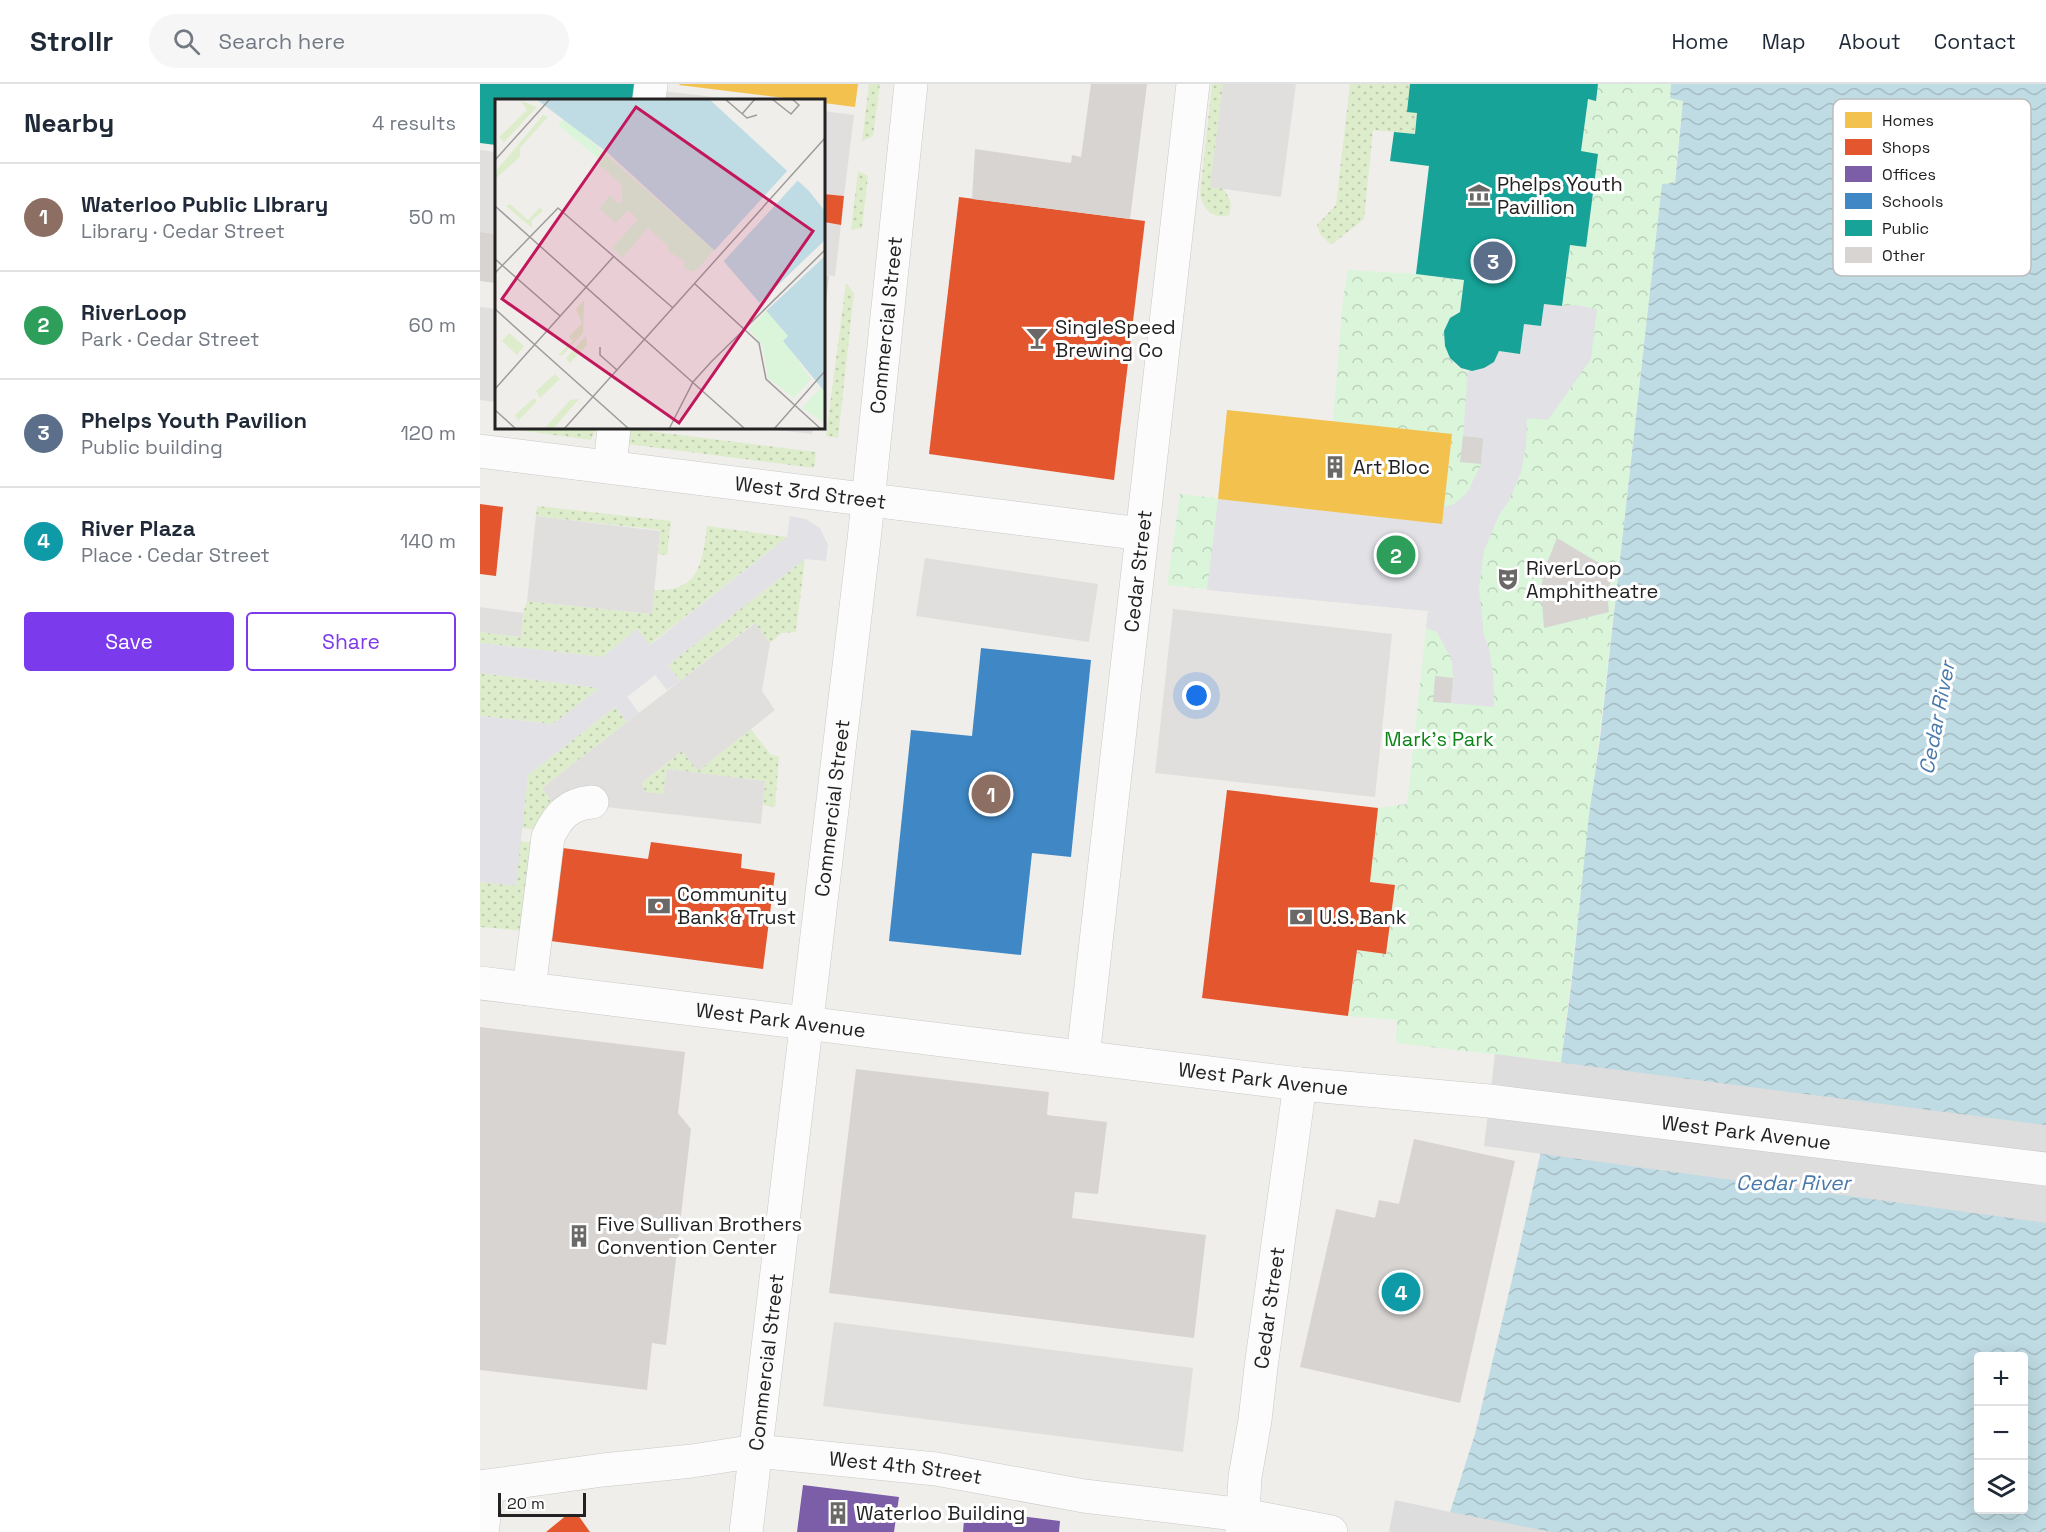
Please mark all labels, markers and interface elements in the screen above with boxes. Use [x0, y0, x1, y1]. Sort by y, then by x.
search box [149, 14, 569, 68]
text: Strollr [30, 23, 113, 59]
icon: search [170, 25, 203, 58]
text: Search here [218, 27, 345, 55]
text: Home [1671, 28, 1729, 55]
text: Map [1762, 28, 1806, 55]
text: About [1839, 28, 1901, 55]
text: Contact [1934, 28, 2016, 55]
inset map [495, 99, 825, 429]
legend [1833, 99, 2031, 276]
text: Nearby [24, 106, 114, 140]
text: 4 results [372, 110, 456, 136]
text: Homes [1882, 110, 1934, 131]
text: Shops [1882, 137, 1930, 158]
text: Offices [1882, 164, 1936, 185]
place label: Phelps Youth Pavillion [1497, 171, 1623, 220]
museum icon: Phelps Youth Pavillion [1466, 182, 1492, 208]
text: Waterloo Public LIbrary [81, 190, 328, 218]
text: Schools [1882, 191, 1943, 212]
text: 1 [39, 204, 48, 230]
text: 50 m [409, 204, 456, 230]
text: Library · Cedar Street [81, 218, 285, 244]
text: Public [1882, 218, 1929, 239]
street label: Commercial Street [864, 235, 908, 415]
pin: 3 [1474, 238, 1512, 284]
text: Other [1882, 245, 1925, 266]
text: RiverLoop [81, 298, 187, 326]
text: 2 [38, 312, 49, 338]
text: 60 m [409, 312, 456, 338]
place label: SingleSpeed Brewing Co [1055, 314, 1176, 363]
bar icon: SingleSpeed Brewing Co [1024, 325, 1050, 351]
text: Park · Cedar Street [81, 326, 259, 352]
text: Phelps Youth Pavilion [81, 406, 307, 434]
text: 3 [37, 420, 50, 446]
text: 120 m [400, 420, 456, 446]
text: Public building [81, 434, 223, 460]
building icon: Art Bloc [1322, 454, 1348, 480]
place label: Art Bloc [1353, 454, 1430, 480]
street label: West 3rd Street [733, 470, 888, 515]
street label: Cedar Street [1118, 509, 1158, 634]
text: River Plaza [81, 514, 195, 542]
text: 4 [37, 528, 50, 554]
text: 140 m [400, 528, 456, 554]
pin: 2 [1376, 532, 1416, 578]
text: Place · Cedar Street [81, 542, 270, 568]
place label: RiverLoop Amphitheatre [1526, 555, 1658, 604]
theatre icon: RiverLoop Amphitheatre [1495, 566, 1521, 592]
button: Save [24, 612, 234, 671]
button: Share [246, 612, 456, 671]
water label: Cedar River [1912, 657, 1961, 777]
your location [1182, 681, 1211, 710]
street label: Commercial Street [809, 718, 856, 898]
park label: Mark's Park [1384, 726, 1494, 752]
pin: 1 [972, 772, 1010, 816]
place label: Community Bank & Trust [677, 881, 796, 930]
bank icon: Community Bank & Trust [646, 893, 672, 919]
bank icon: U.S. Bank [1288, 904, 1314, 930]
place label: U.S. Bank [1319, 904, 1407, 930]
street label: West Park Avenue [694, 997, 867, 1043]
street label: West Park Avenue [1177, 1056, 1349, 1101]
street label: West Park Avenue [1660, 1109, 1833, 1156]
water label: Cedar River [1736, 1169, 1852, 1196]
place label: Five Sullivan Brothers Convention Center [597, 1211, 802, 1260]
building icon: Five Sullivan Brothers Convention Center [566, 1223, 592, 1249]
street label: Cedar Street [1248, 1245, 1290, 1371]
pin: 4 [1382, 1270, 1420, 1314]
street label: Commercial Street [743, 1272, 790, 1452]
map controls [1974, 1352, 2028, 1514]
button: + [1974, 1352, 2028, 1406]
button: − [1974, 1406, 2028, 1460]
street label: West 4th Street [828, 1445, 984, 1490]
button: layers [1974, 1460, 2028, 1514]
scale bar [498, 1490, 586, 1518]
text: 20 m [507, 1493, 545, 1514]
building icon: Waterloo Building [825, 1500, 851, 1526]
place label: Waterloo Building [856, 1500, 1025, 1526]

